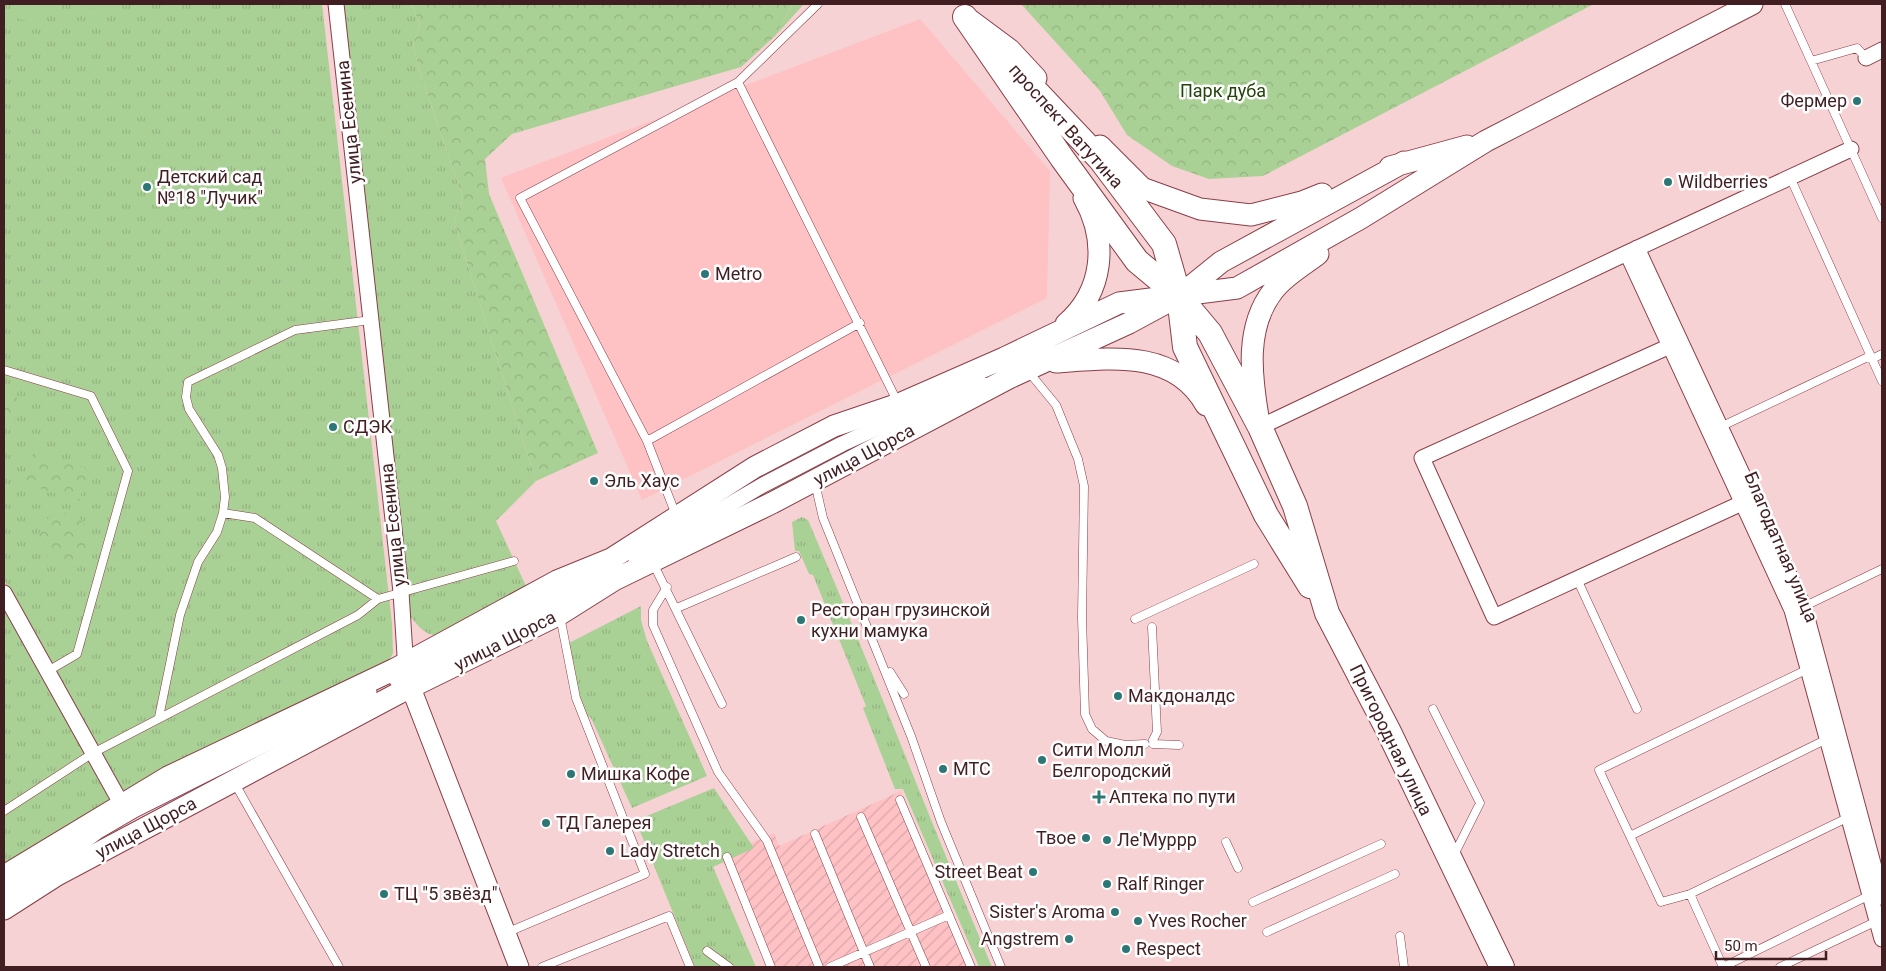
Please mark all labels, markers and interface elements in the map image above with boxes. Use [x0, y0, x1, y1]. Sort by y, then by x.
street label: улица Есенина [332, 59, 365, 185]
street label: проспект Ватутина [1005, 59, 1128, 192]
park label: Парк дуба [1180, 80, 1266, 101]
place label: Фермер [1780, 90, 1847, 111]
marker: Фермер [1851, 95, 1863, 107]
place label: Детский сад №18 "Лучик" [157, 166, 263, 208]
place label: Wildberries [1678, 171, 1768, 192]
marker: Wildberries [1662, 176, 1674, 188]
marker: Детский сад №18 "Лучик" [141, 181, 153, 193]
place label: Metro [715, 263, 762, 284]
marker: Metro [699, 268, 711, 280]
place label: СДЭК [343, 416, 392, 437]
street label: улица Щорса [810, 419, 918, 490]
marker: СДЭК [327, 421, 339, 433]
street label: улица Есенина [376, 462, 409, 588]
street label: Благодатная улица [1740, 468, 1823, 625]
place label: Эль Хаус [604, 470, 679, 491]
marker: Эль Хаус [588, 475, 600, 487]
place label: Ресторан грузинской кухни мамука [811, 599, 990, 641]
street label: улица Щорса [451, 606, 559, 675]
marker: Ресторан грузинской кухни мамука [795, 614, 807, 626]
street label: Пригородная улица [1346, 661, 1437, 819]
place label: Макдоналдс [1128, 685, 1235, 706]
marker: Макдоналдс [1112, 690, 1124, 702]
place label: Сити Молл Белгородский [1052, 739, 1171, 781]
marker: Сити Молл Белгородский [1036, 754, 1048, 766]
place label: МТС [953, 758, 991, 779]
place label: Мишка Кофе [581, 763, 690, 784]
marker: МТС [937, 763, 949, 775]
marker: Мишка Кофе [565, 768, 577, 780]
place label: Аптека по пути [1109, 786, 1236, 807]
marker: Аптека по пути [1093, 791, 1105, 803]
street label: улица Щорса [92, 792, 200, 863]
place label: ТД Галерея [556, 812, 651, 833]
marker: ТД Галерея [540, 817, 552, 829]
place label: Твое [1036, 827, 1076, 848]
place label: Ле'Муррр [1117, 829, 1197, 850]
marker: Твое [1080, 832, 1092, 844]
marker: Ле'Муррр [1101, 834, 1113, 846]
place label: Lady Stretch [620, 840, 720, 861]
marker: Lady Stretch [604, 845, 616, 857]
place label: Street Beat [935, 861, 1023, 882]
marker: Street Beat [1027, 866, 1039, 878]
place label: Ralf Ringer [1117, 873, 1204, 894]
marker: Ralf Ringer [1101, 878, 1113, 890]
place label: ТЦ "5 звёзд" [394, 883, 497, 904]
marker: ТЦ "5 звёзд" [378, 888, 390, 900]
place label: Sister's Aroma [989, 901, 1105, 922]
marker: Sister's Aroma [1109, 906, 1121, 918]
place label: Yves Rocher [1148, 910, 1247, 931]
marker: Yves Rocher [1132, 915, 1144, 927]
place label: Angstrem [981, 928, 1059, 949]
scale bar [1716, 928, 1826, 960]
marker: Angstrem [1063, 933, 1075, 945]
text: 50 m [1724, 937, 1758, 955]
place label: Respect [1136, 938, 1201, 959]
marker: Respect [1120, 943, 1132, 955]

